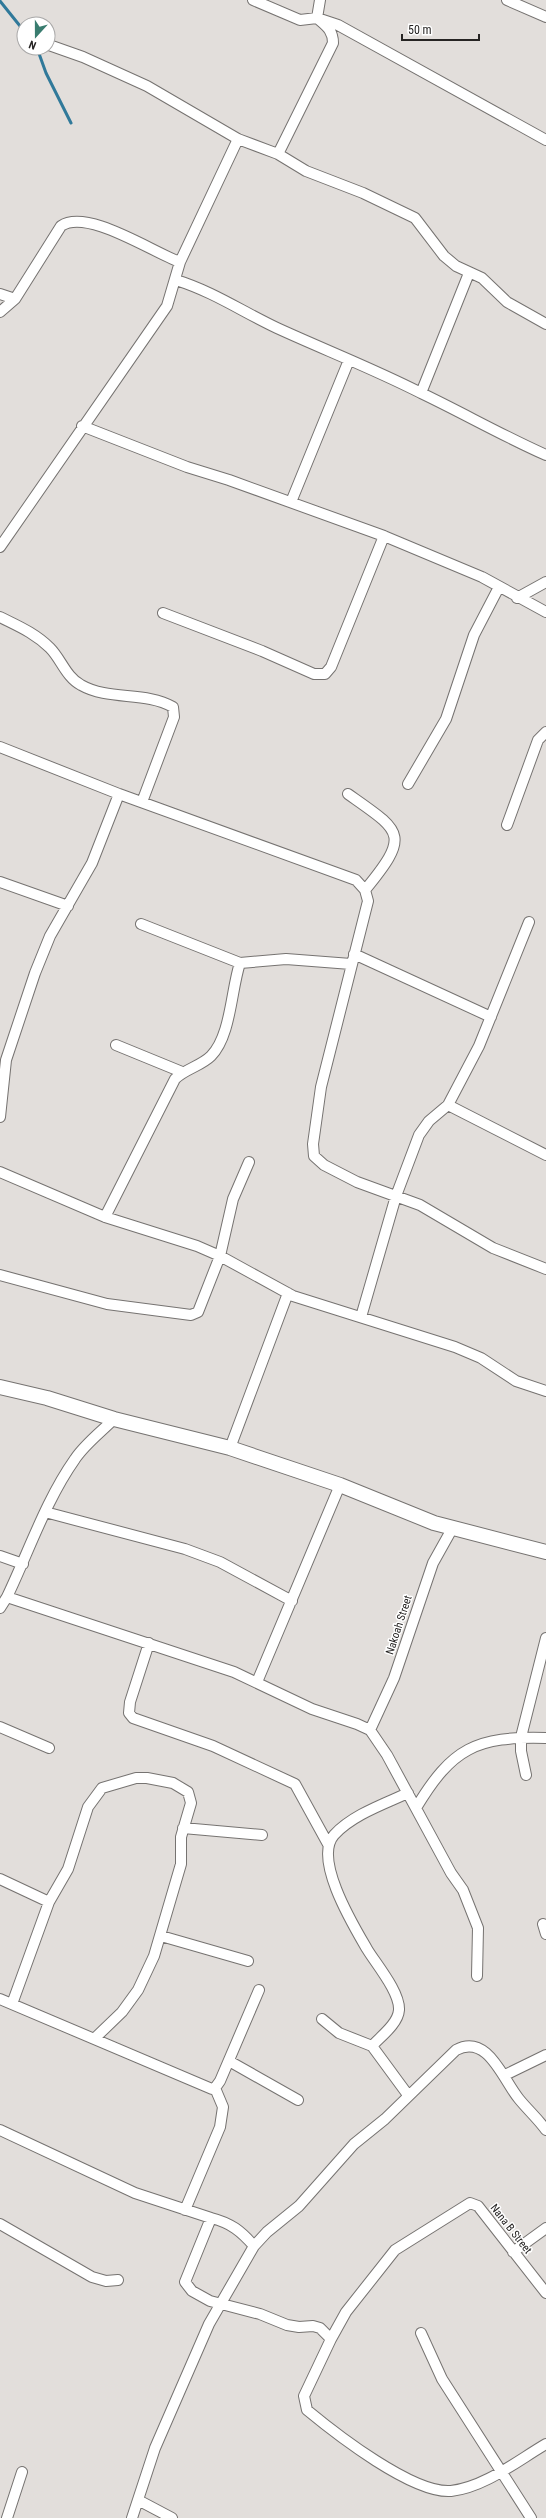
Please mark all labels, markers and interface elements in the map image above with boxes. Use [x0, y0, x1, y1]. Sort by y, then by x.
north arrow [16, 16, 56, 56]
scale bar [402, 16, 479, 42]
text: 50 m [408, 23, 432, 37]
text: N [27, 38, 38, 52]
street label: Nakoah Street [383, 1594, 415, 1656]
street label: Nana B Street [488, 2202, 534, 2256]

